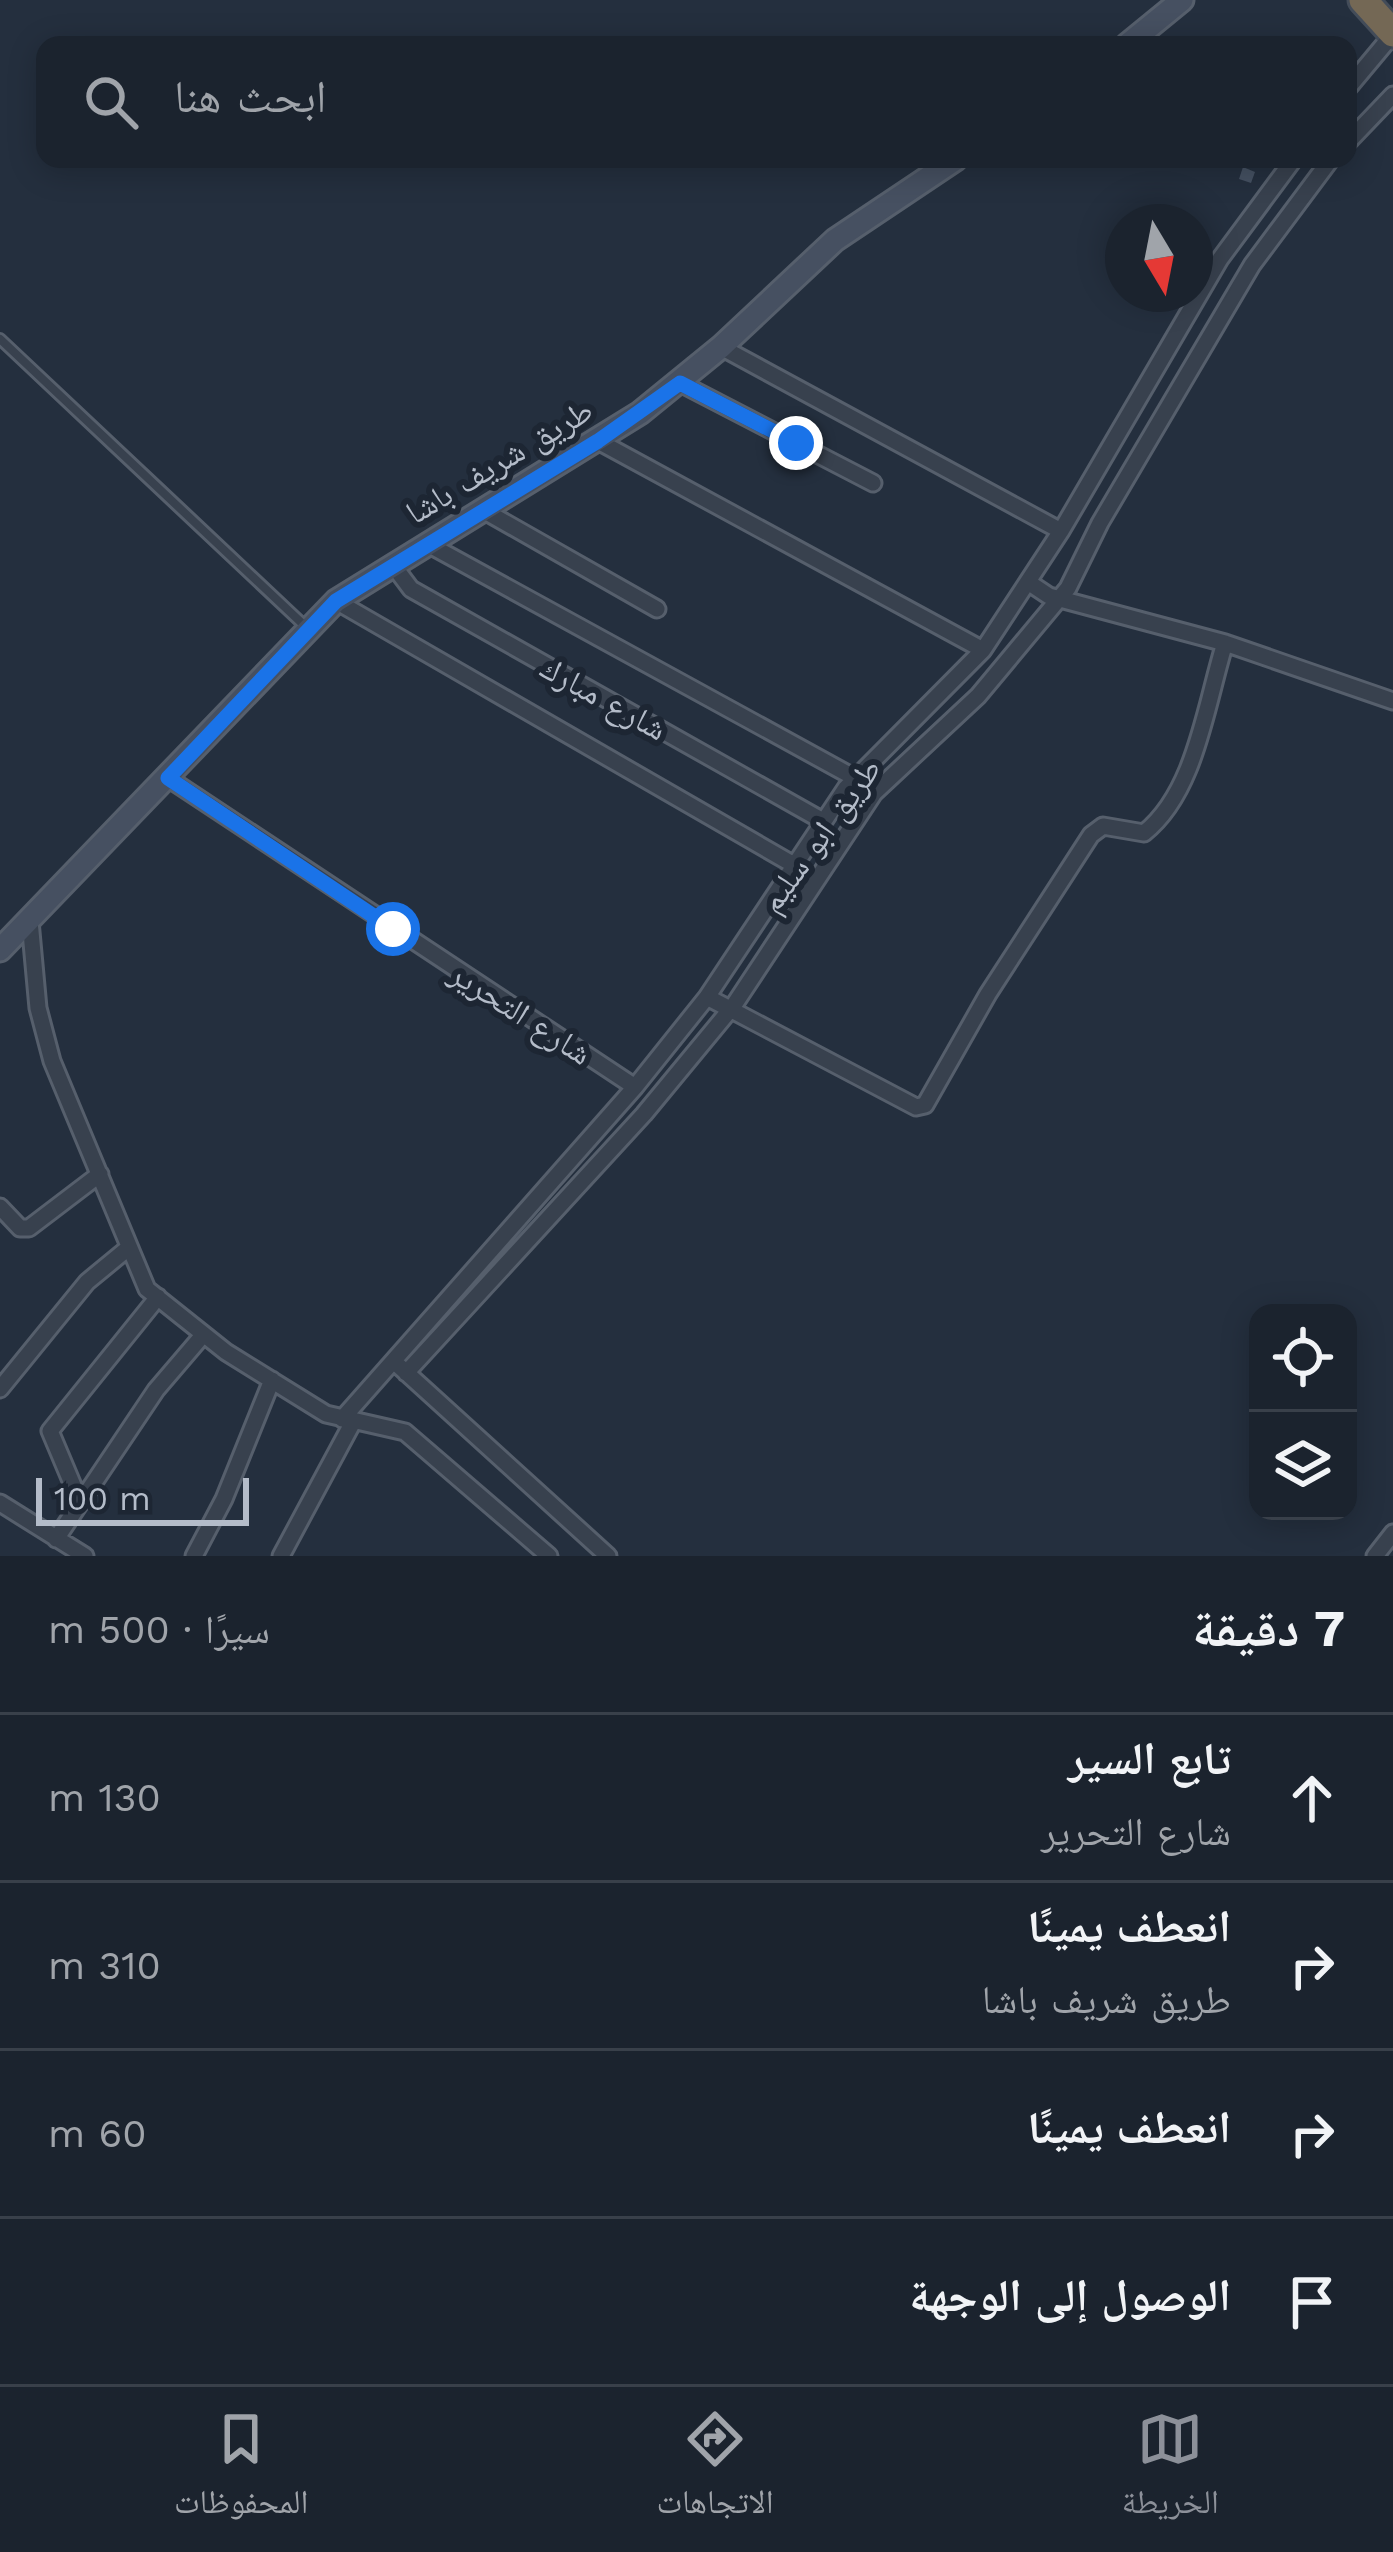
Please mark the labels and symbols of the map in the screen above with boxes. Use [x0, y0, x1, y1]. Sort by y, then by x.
north arrow [1105, 204, 1213, 312]
street label: طريق شريف باشا [399, 390, 600, 533]
route end [769, 416, 823, 470]
street label: شارع مبارك [534, 647, 674, 749]
street label: طريق ابو سليم [751, 750, 892, 922]
route start [366, 902, 420, 956]
street label: شارع التحرير [442, 952, 599, 1074]
scale bar [36, 1472, 249, 1525]

